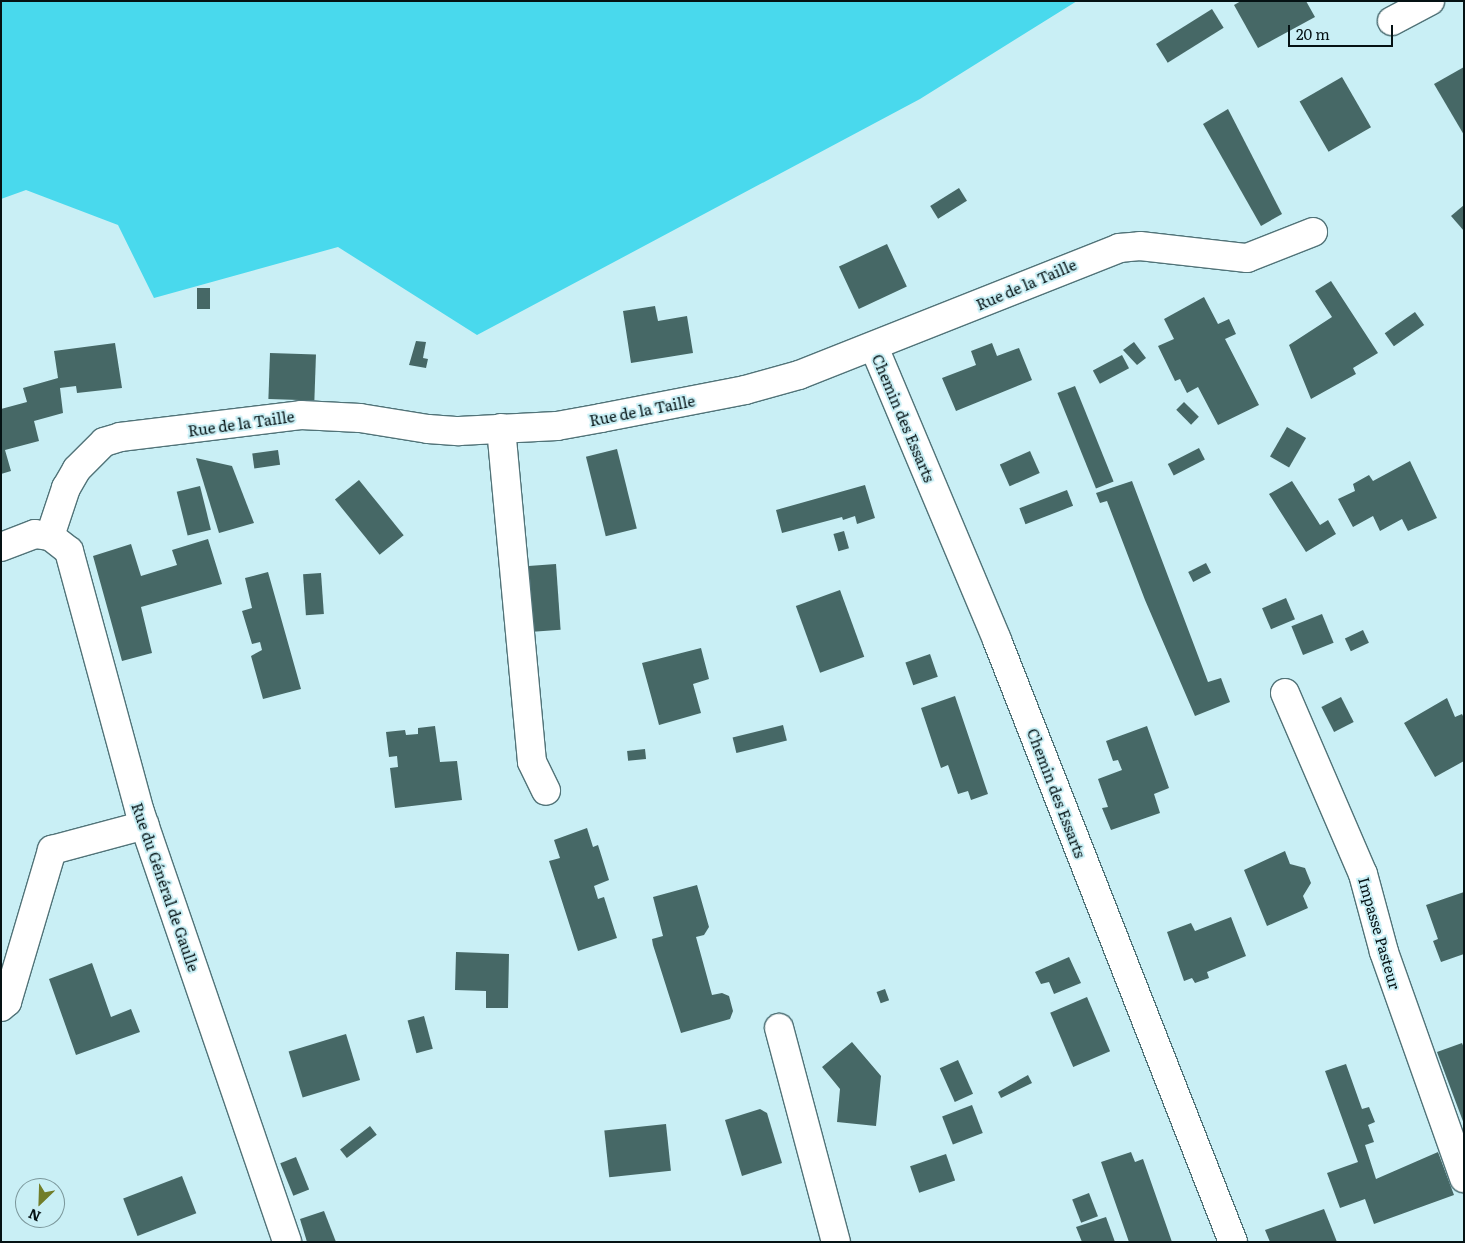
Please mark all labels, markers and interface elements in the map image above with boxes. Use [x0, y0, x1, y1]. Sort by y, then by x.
scale bar [1290, 15, 1395, 47]
text: 20 m [1296, 22, 1330, 45]
street label: Rue de la Taille [973, 255, 1079, 313]
street label: Chemin des Essarts [869, 351, 939, 485]
street label: Rue de la Taille [588, 391, 696, 429]
street label: Rue de la Taille [187, 407, 295, 439]
street label: Chemin des Essarts [1024, 726, 1090, 860]
street label: Rue du Général de Gaulle [129, 800, 203, 974]
street label: Impasse Pasteur [1355, 875, 1405, 991]
north arrow [15, 1178, 65, 1228]
text: N [25, 1204, 44, 1227]

